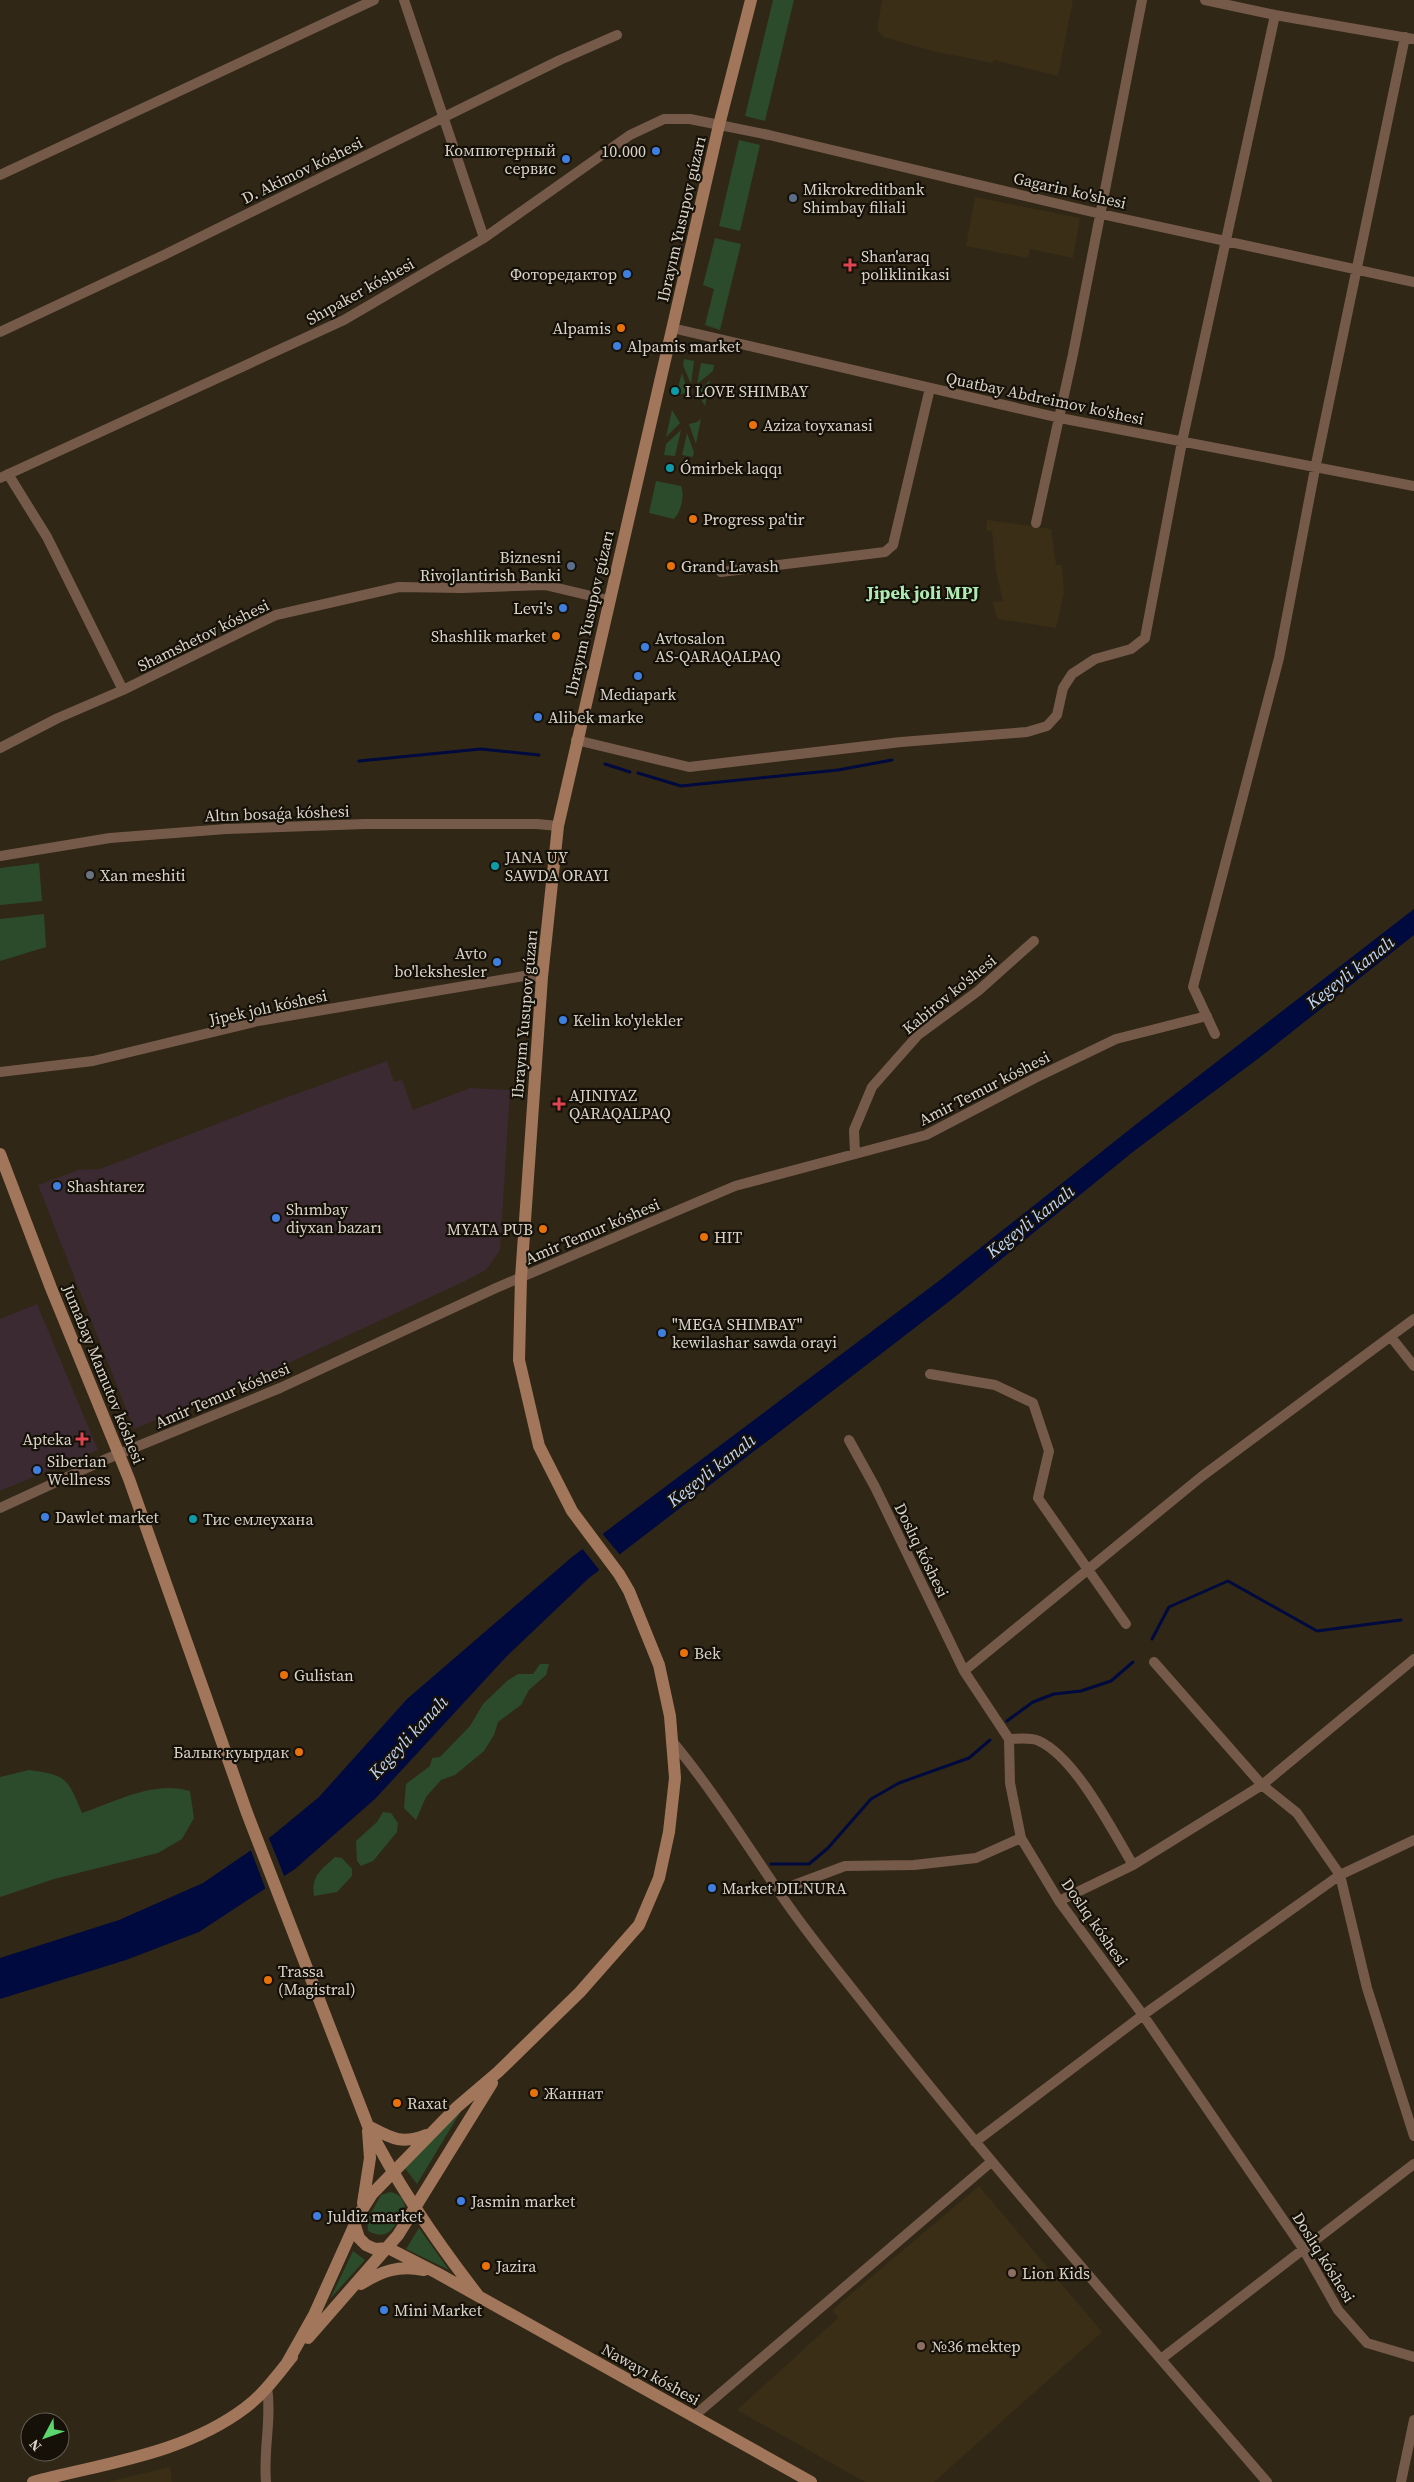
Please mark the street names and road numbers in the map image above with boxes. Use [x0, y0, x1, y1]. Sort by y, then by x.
street label: D. Akimov kóshesi [238, 131, 366, 209]
street label: Ibrayım Yusupov gúzarı [651, 134, 711, 304]
street label: Gagarin ko'shesi [1011, 166, 1129, 214]
street label: Shıpaker kóshesi [302, 252, 418, 330]
street label: Quatbay Abdreimov ko'shesi [944, 366, 1146, 430]
street label: Ibrayım Yusupov gúzarı [559, 528, 619, 698]
street label: Shamshetov kóshesi [133, 593, 273, 676]
street label: Altın bosaǵa kóshesi [204, 799, 350, 827]
street label: Ibrayım Yusupov gúzarı [506, 929, 542, 1099]
street label: Kabirov ko'shesi [897, 949, 1001, 1039]
street label: Jipek jolı kóshesi [206, 984, 329, 1030]
street label: Amir Temur kóshesi [915, 1045, 1053, 1131]
street label: Amir Temur kóshesi [521, 1193, 663, 1269]
street label: Jumabay Mamutov kóshesi [58, 1280, 150, 1467]
street label: Amir Temur kóshesi [151, 1357, 293, 1433]
street label: Doslıq kóshesi [890, 1499, 954, 1601]
street label: Doslıq kóshesi [1057, 1874, 1134, 1971]
street label: Doslıq kóshesi [1287, 2208, 1361, 2307]
street label: Nawayı kóshesi [598, 2338, 704, 2410]

